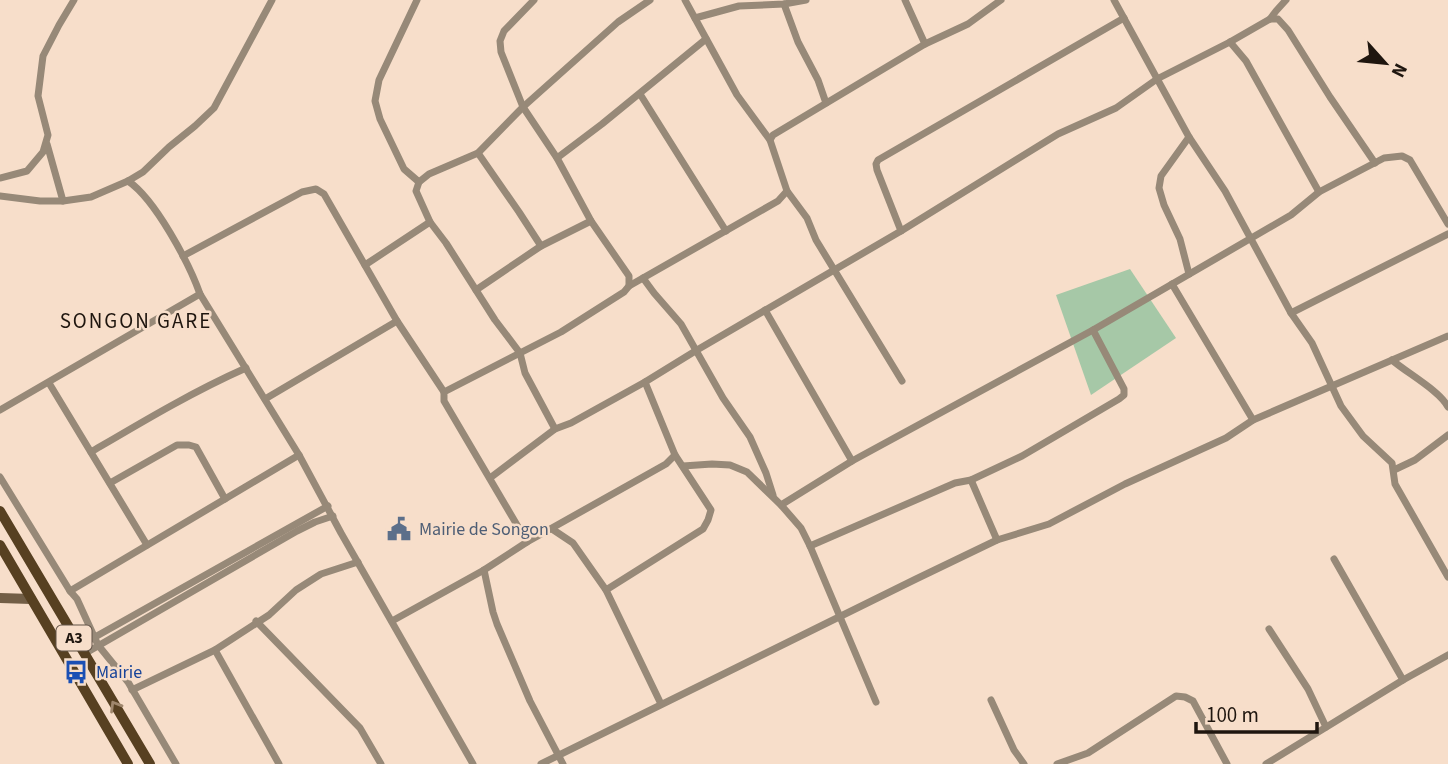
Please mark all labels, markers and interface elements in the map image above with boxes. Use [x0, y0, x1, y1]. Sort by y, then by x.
north arrow [1350, 28, 1420, 98]
text: N [1384, 58, 1414, 82]
district label: SONGON GARE [60, 306, 212, 336]
public building icon: Mairie de Songon [385, 515, 413, 543]
place label: Mairie de Songon [419, 517, 549, 542]
road number: A3 [56, 625, 92, 650]
bus stop icon: Mairie [62, 658, 90, 686]
place label: Mairie [96, 660, 142, 685]
scale bar [1196, 690, 1317, 734]
one-way arrow [110, 700, 123, 713]
text: 100 m [1206, 700, 1259, 730]

